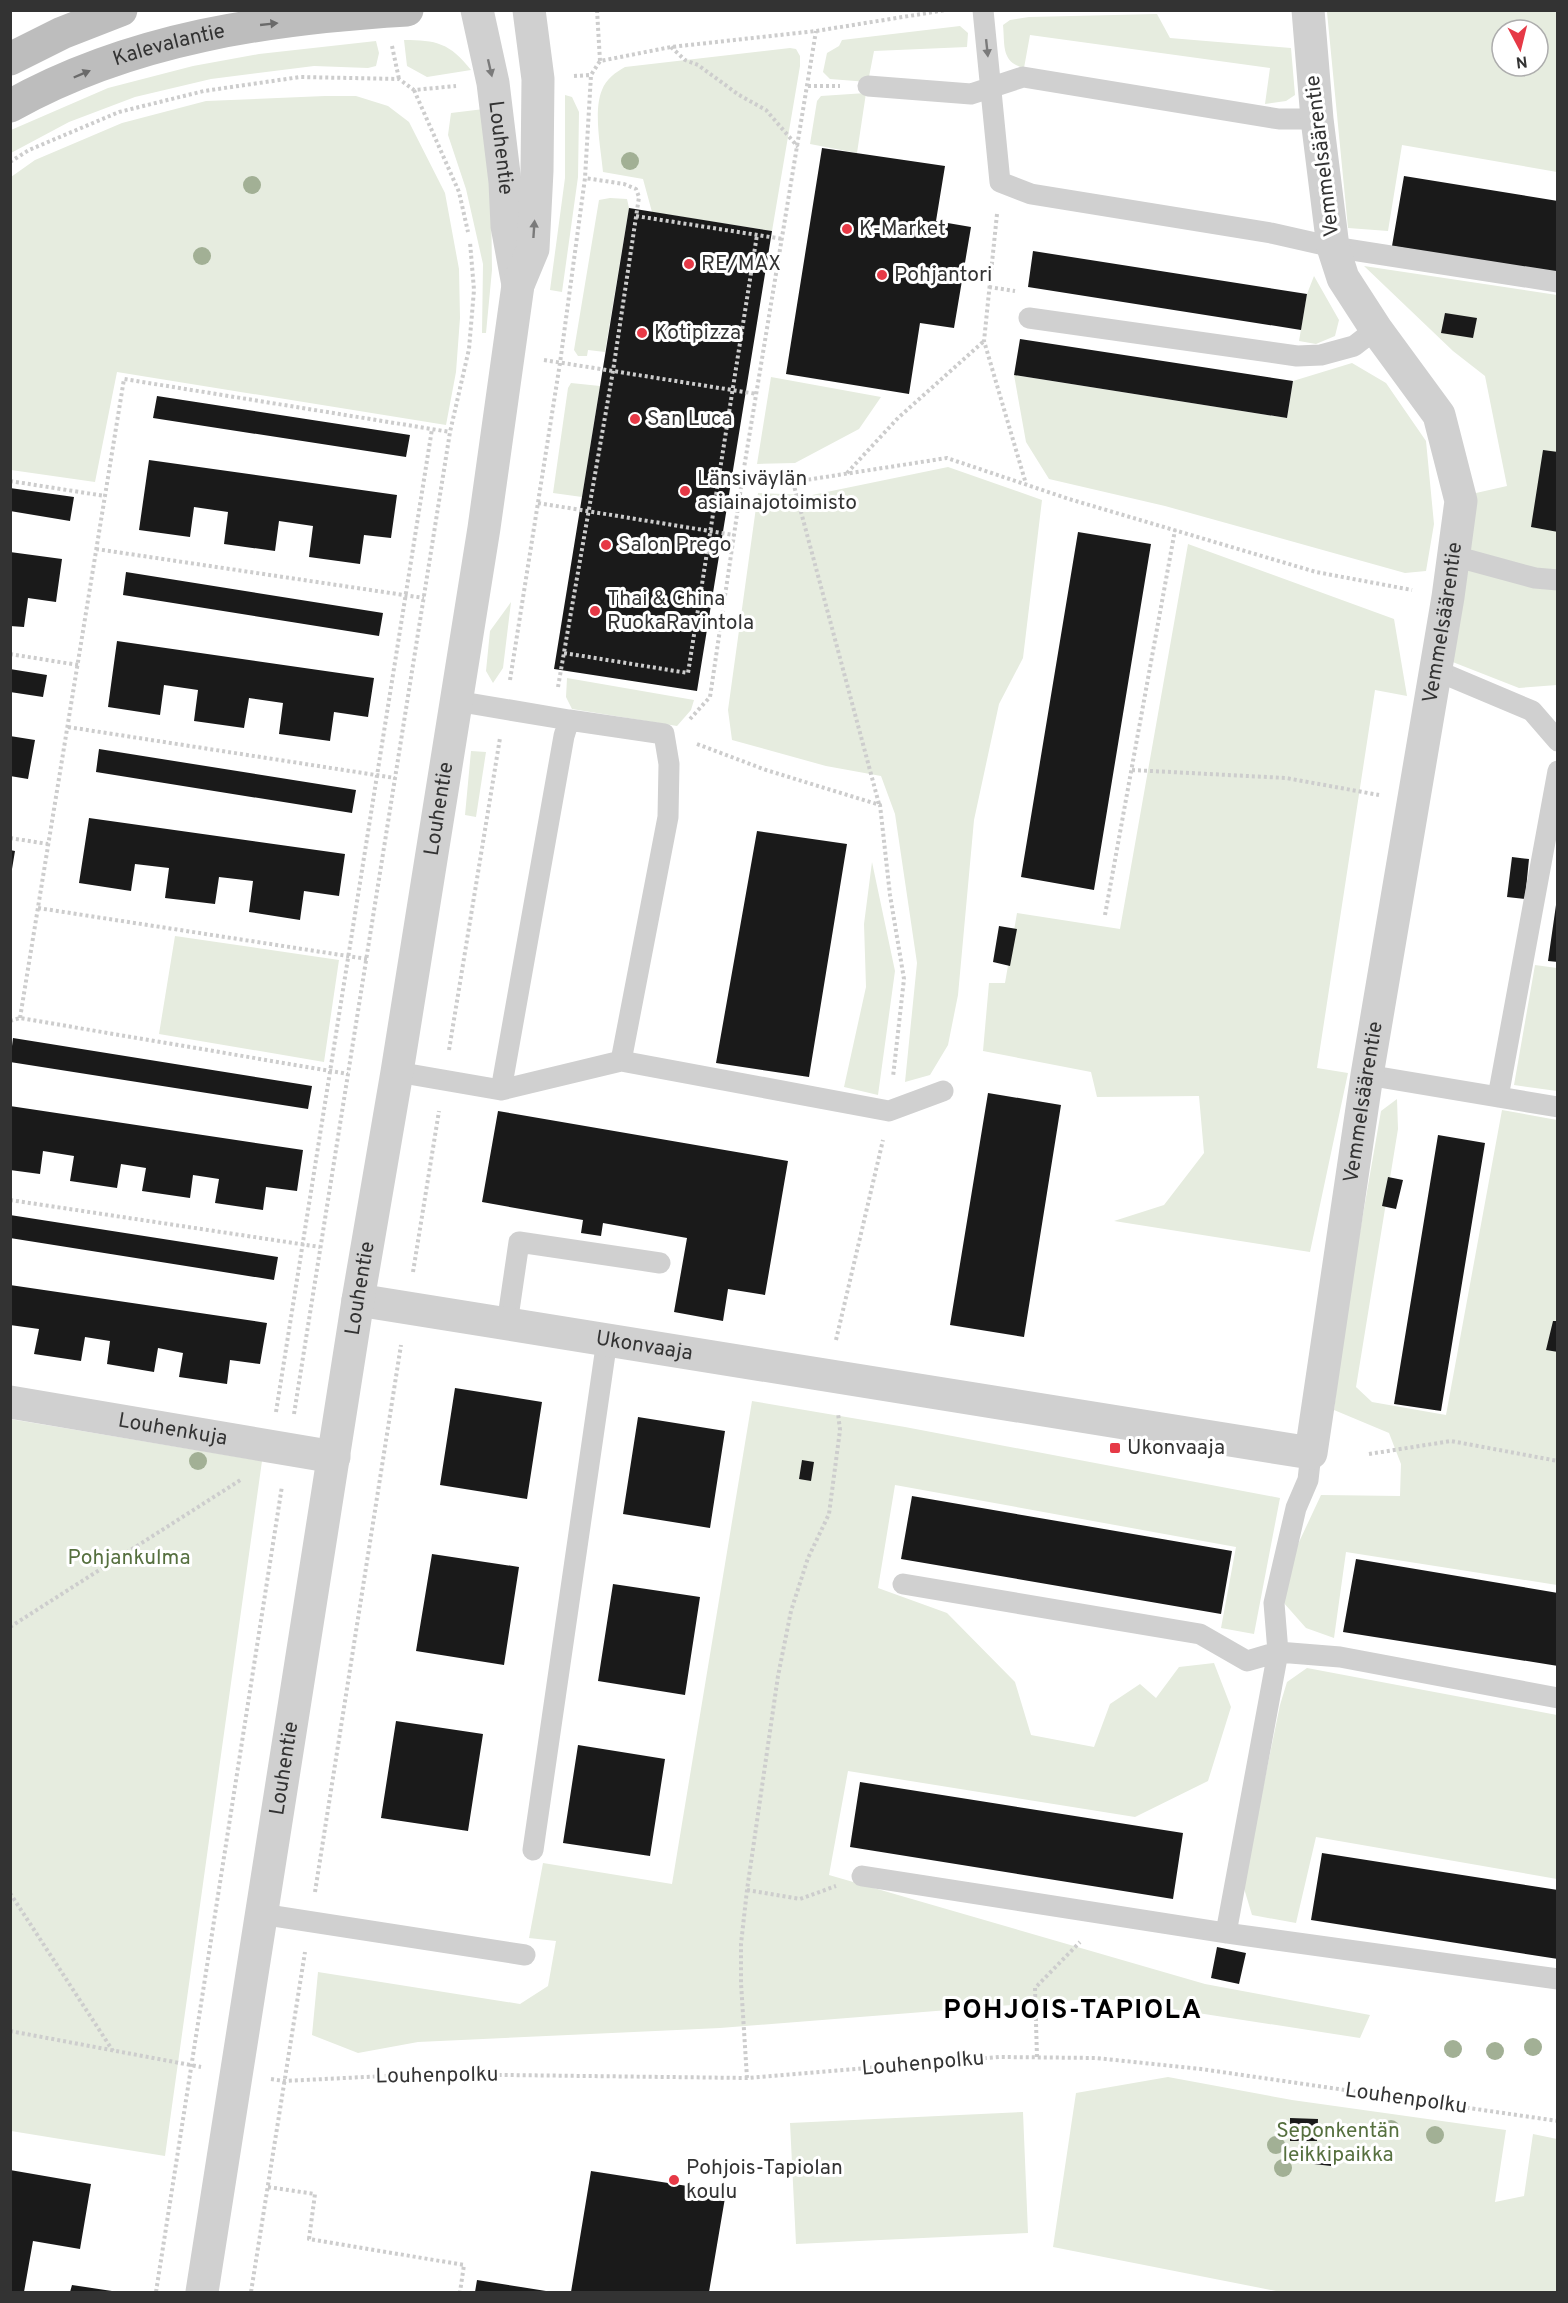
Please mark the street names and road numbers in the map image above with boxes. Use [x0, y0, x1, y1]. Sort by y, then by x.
street label: Kalevalantie [109, 18, 227, 73]
street label: Vemmelsäärentie [1300, 74, 1346, 238]
street label: Louhentie [482, 99, 519, 195]
street label: Vemmelsäärentie [1417, 540, 1469, 705]
street label: Louhentie [418, 760, 460, 858]
street label: Vemmelsäärentie [1338, 1019, 1389, 1185]
street label: Louhentie [339, 1239, 381, 1337]
street label: Ukonvaaja [594, 1325, 695, 1367]
street label: Louhenkuja [116, 1407, 229, 1452]
street label: Louhentie [264, 1720, 305, 1817]
street label: Louhenpolku [861, 2045, 985, 2083]
street label: Louhenpolku [375, 2061, 499, 2091]
street label: Louhenpolku [1343, 2077, 1469, 2121]

